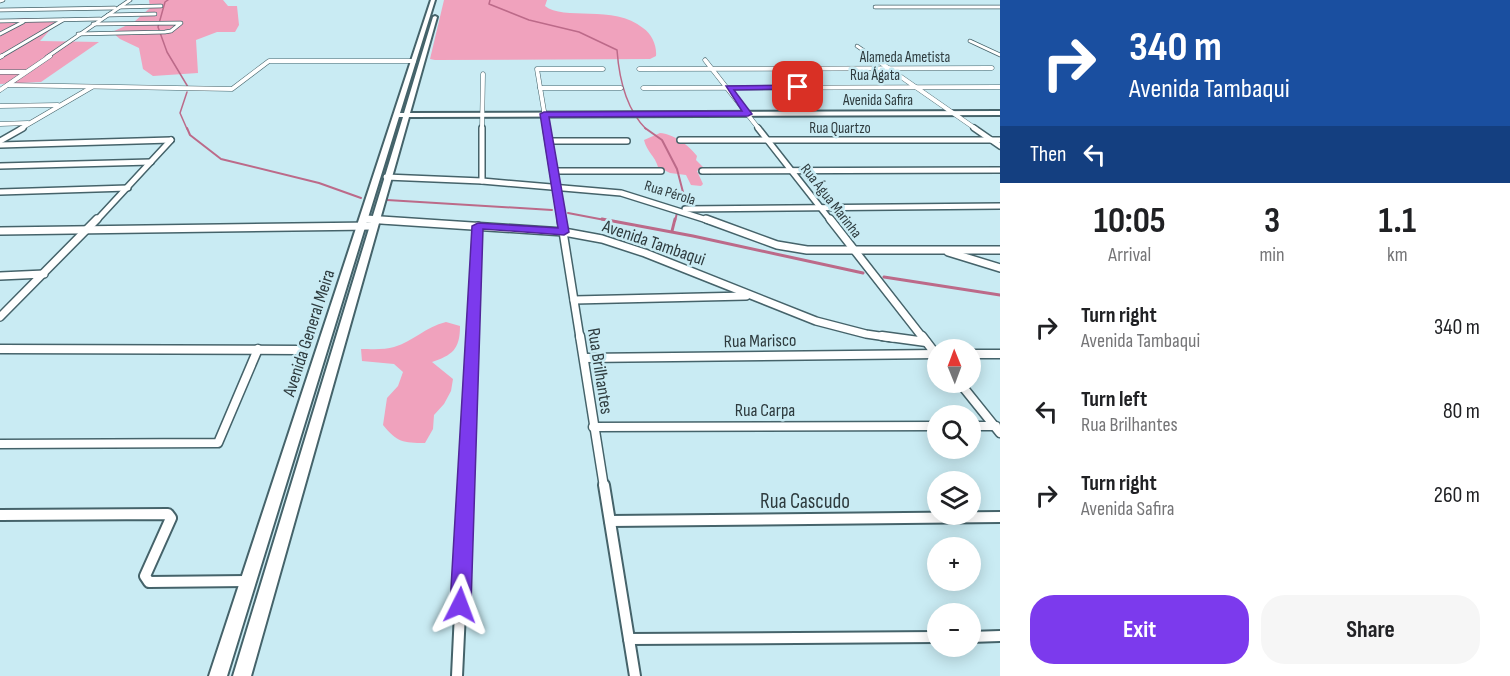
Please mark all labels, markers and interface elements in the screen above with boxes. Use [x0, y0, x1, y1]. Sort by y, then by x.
text: 340 m [1129, 22, 1222, 73]
icon: right [1030, 24, 1108, 102]
street label: Alameda Ametista [859, 48, 951, 67]
pin [772, 61, 823, 112]
street label: Rua Ágata [850, 66, 900, 85]
icon: arrive [781, 70, 814, 103]
text: Avenida Tambaqui [1129, 73, 1290, 105]
street label: Avenida Safira [842, 91, 913, 110]
street label: Rua Quartzo [809, 119, 871, 138]
icon: left [1078, 138, 1111, 171]
text: Then [1030, 141, 1066, 168]
street label: Rua Água Marinha [796, 160, 866, 242]
street label: Rua Pérola [642, 176, 698, 210]
text: 10:05 [1094, 200, 1166, 243]
text: 3 [1264, 200, 1280, 243]
text: 1.1 [1379, 200, 1416, 243]
street label: Avenida Tambaqui [599, 215, 708, 270]
text: Arrival [1108, 243, 1151, 267]
text: min [1260, 243, 1285, 267]
text: km [1387, 243, 1408, 267]
street label: Avenida General Meira [278, 267, 339, 400]
text: Turn right [1081, 302, 1157, 329]
icon: right [1030, 311, 1063, 344]
text: 340 m [1434, 314, 1480, 341]
street label: Rua Brilhantes [583, 326, 617, 416]
text: Avenida Tambaqui [1081, 329, 1200, 353]
street label: Rua Marisco [723, 330, 797, 352]
north arrow [927, 339, 981, 393]
map controls [927, 339, 981, 657]
text: Turn left [1081, 386, 1147, 413]
icon: left [1030, 395, 1063, 428]
text: 80 m [1443, 398, 1480, 425]
street label: Rua Carpa [735, 400, 795, 421]
button: search [927, 405, 981, 459]
text: Rua Brilhantes [1081, 413, 1178, 437]
text: Turn right [1081, 470, 1157, 497]
button: layers [927, 471, 981, 525]
icon: right [1030, 479, 1063, 512]
text: 260 m [1434, 482, 1480, 509]
street label: Rua Cascudo [760, 489, 850, 514]
text: Avenida Safira [1081, 497, 1175, 521]
button: + [927, 537, 981, 591]
position arrow [428, 573, 492, 637]
button: Exit [1030, 595, 1249, 664]
button: Share [1261, 595, 1480, 664]
button: − [927, 603, 981, 657]

